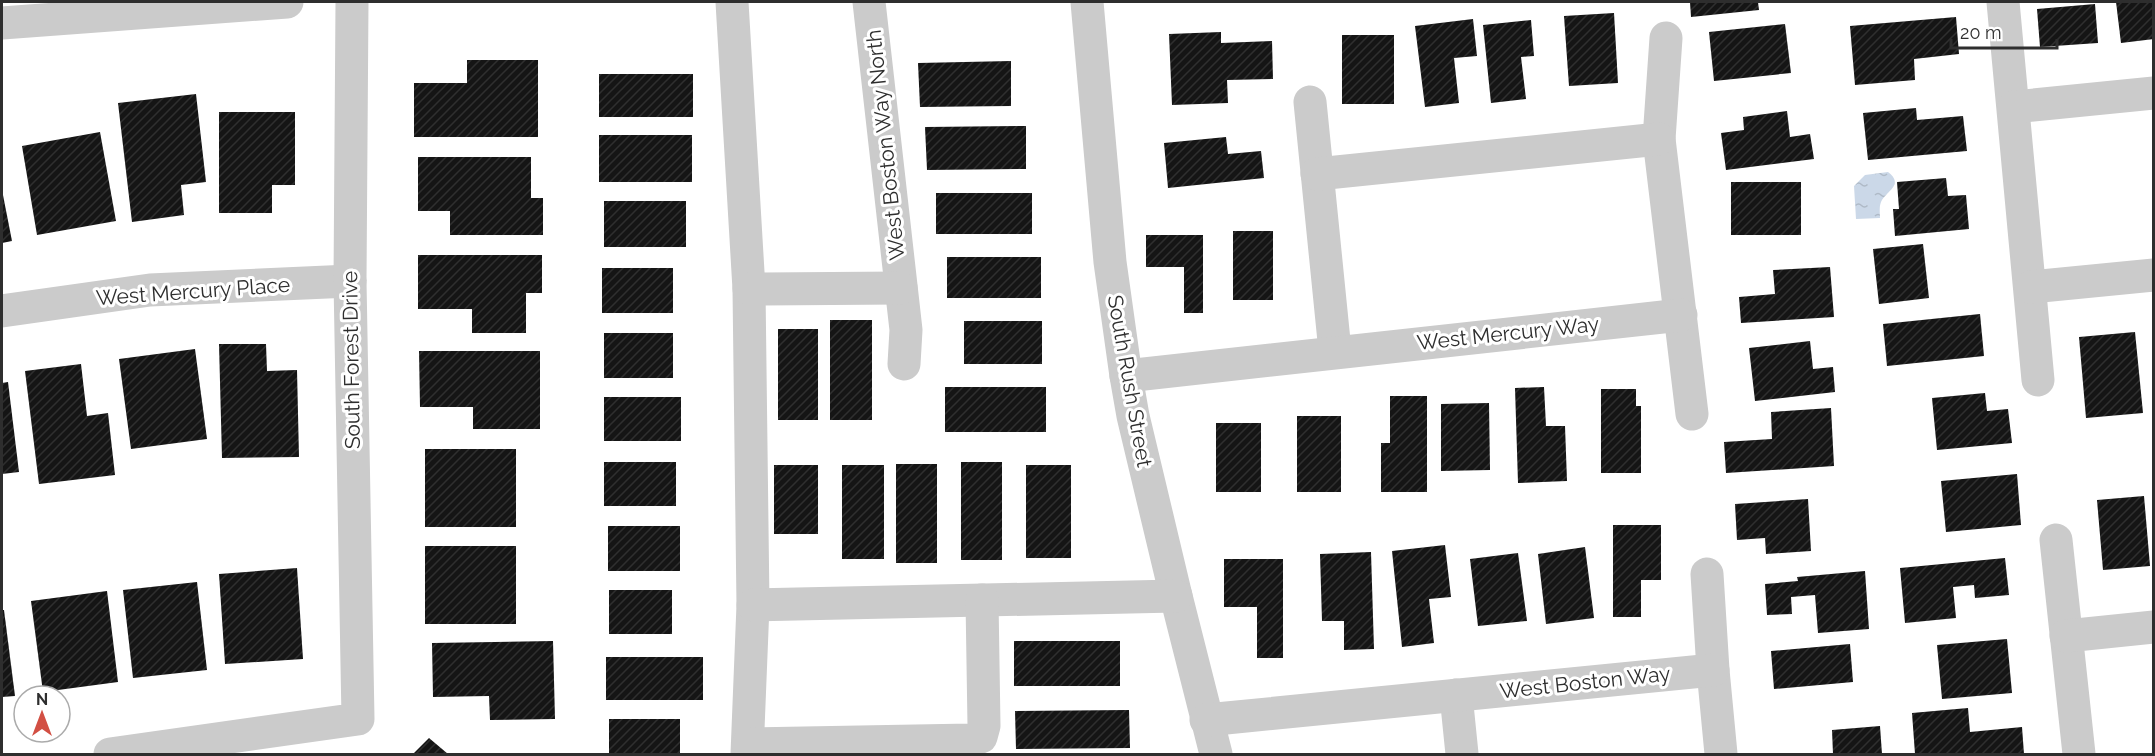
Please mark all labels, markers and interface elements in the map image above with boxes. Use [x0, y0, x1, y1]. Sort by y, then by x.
scale bar [1951, 12, 2058, 50]
text: 20 m [1960, 22, 2002, 43]
street label: West Boston Way North [860, 29, 910, 261]
street label: South Forest Drive [337, 271, 365, 449]
street label: West Mercury Place [95, 272, 291, 310]
street label: South Rush Street [1103, 293, 1157, 469]
street label: West Mercury Way [1416, 311, 1600, 355]
street label: West Boston Way [1498, 661, 1672, 703]
north arrow [12, 684, 72, 744]
text: N [36, 690, 48, 709]

